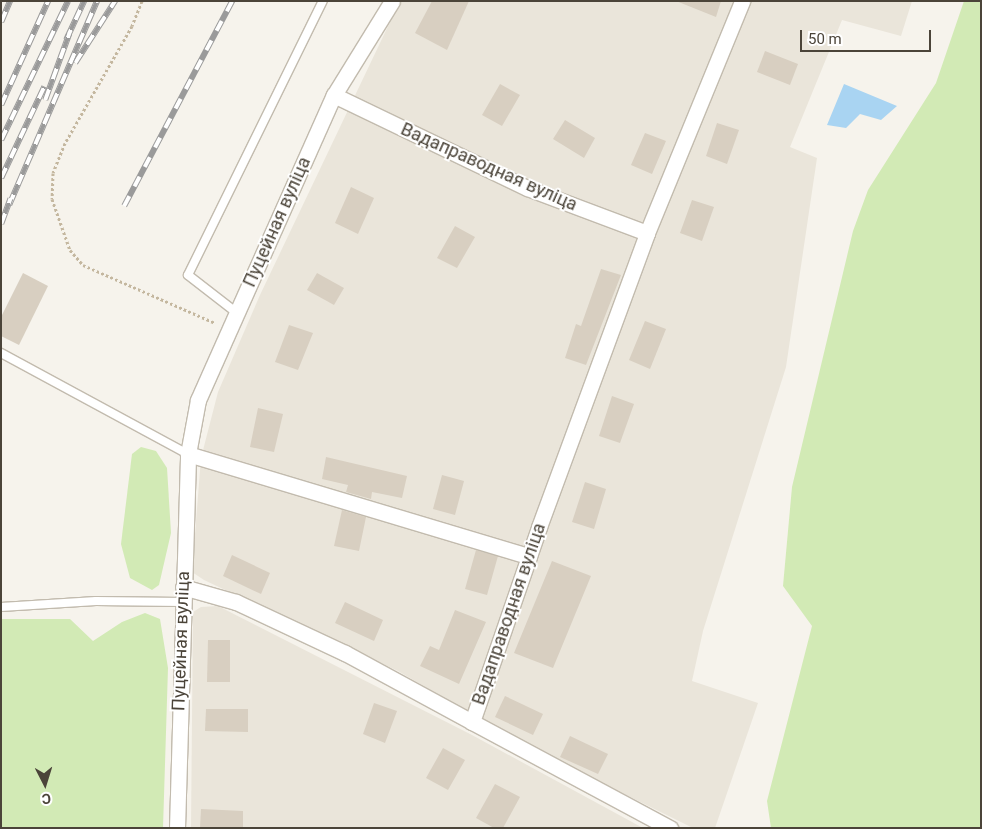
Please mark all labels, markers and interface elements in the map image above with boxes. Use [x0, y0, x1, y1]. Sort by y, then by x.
scale bar [802, 20, 933, 52]
text: 50 m [808, 30, 842, 48]
street label: Вадаправодная вуліца [397, 118, 581, 216]
street label: Пуцейная вуліца [239, 154, 315, 290]
street label: Вадаправодная вуліца [468, 520, 550, 708]
street label: Пуцейная вуліца [168, 571, 194, 711]
north arrow [20, 759, 70, 809]
text: С [41, 791, 52, 807]

